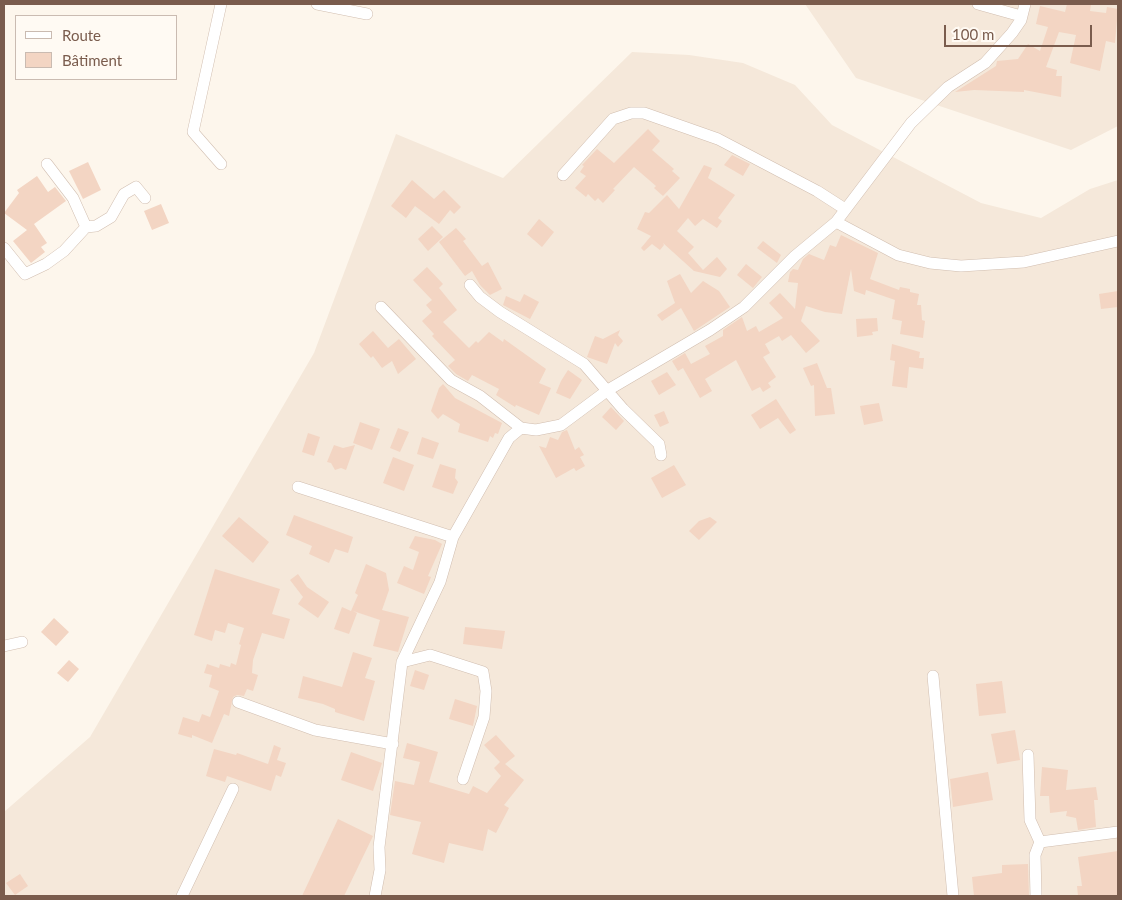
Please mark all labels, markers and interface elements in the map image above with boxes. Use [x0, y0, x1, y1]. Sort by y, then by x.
legend [15, 15, 178, 80]
scale bar [947, 15, 1094, 47]
text: 100 m [952, 25, 994, 43]
text: Route [62, 26, 101, 44]
text: Bâtiment [62, 51, 122, 69]

